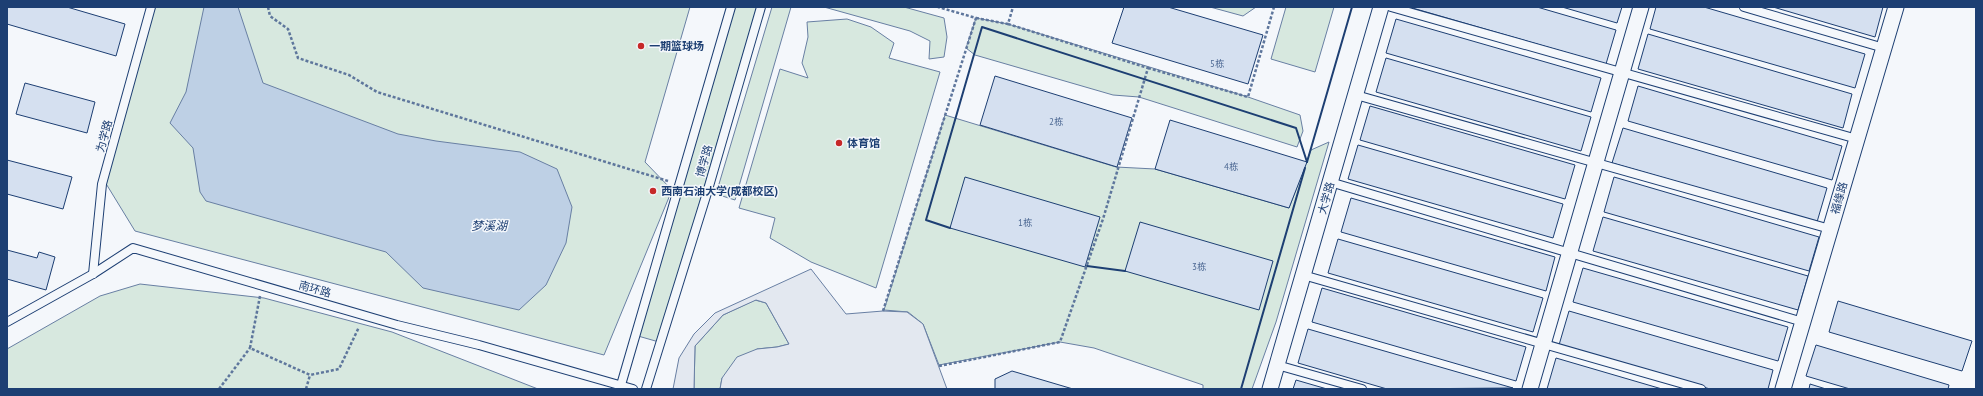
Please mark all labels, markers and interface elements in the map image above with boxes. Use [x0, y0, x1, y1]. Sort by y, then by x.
place label: 一期篮球场 [649, 39, 704, 53]
marker: 一期篮球场 [636, 41, 646, 51]
house number: 5栋 [1210, 58, 1224, 69]
house number: 2栋 [1049, 116, 1063, 127]
street label: 为学路 [93, 118, 115, 154]
place label: 体育馆 [847, 136, 880, 150]
marker: 体育馆 [834, 138, 844, 148]
street label: 博学路 [693, 143, 715, 179]
house number: 4栋 [1224, 161, 1238, 172]
street label: 大学路 [1315, 180, 1337, 216]
street label: 福缘路 [1828, 180, 1850, 216]
place label: 西南石油大学(成都校区) [661, 184, 778, 198]
marker: 西南石油大学(成都校区) [648, 186, 658, 196]
house number: 1栋 [1018, 217, 1032, 228]
water label: 梦溪湖 [471, 218, 509, 233]
house number: 3栋 [1192, 261, 1206, 272]
street label: 南环路 [297, 278, 333, 300]

